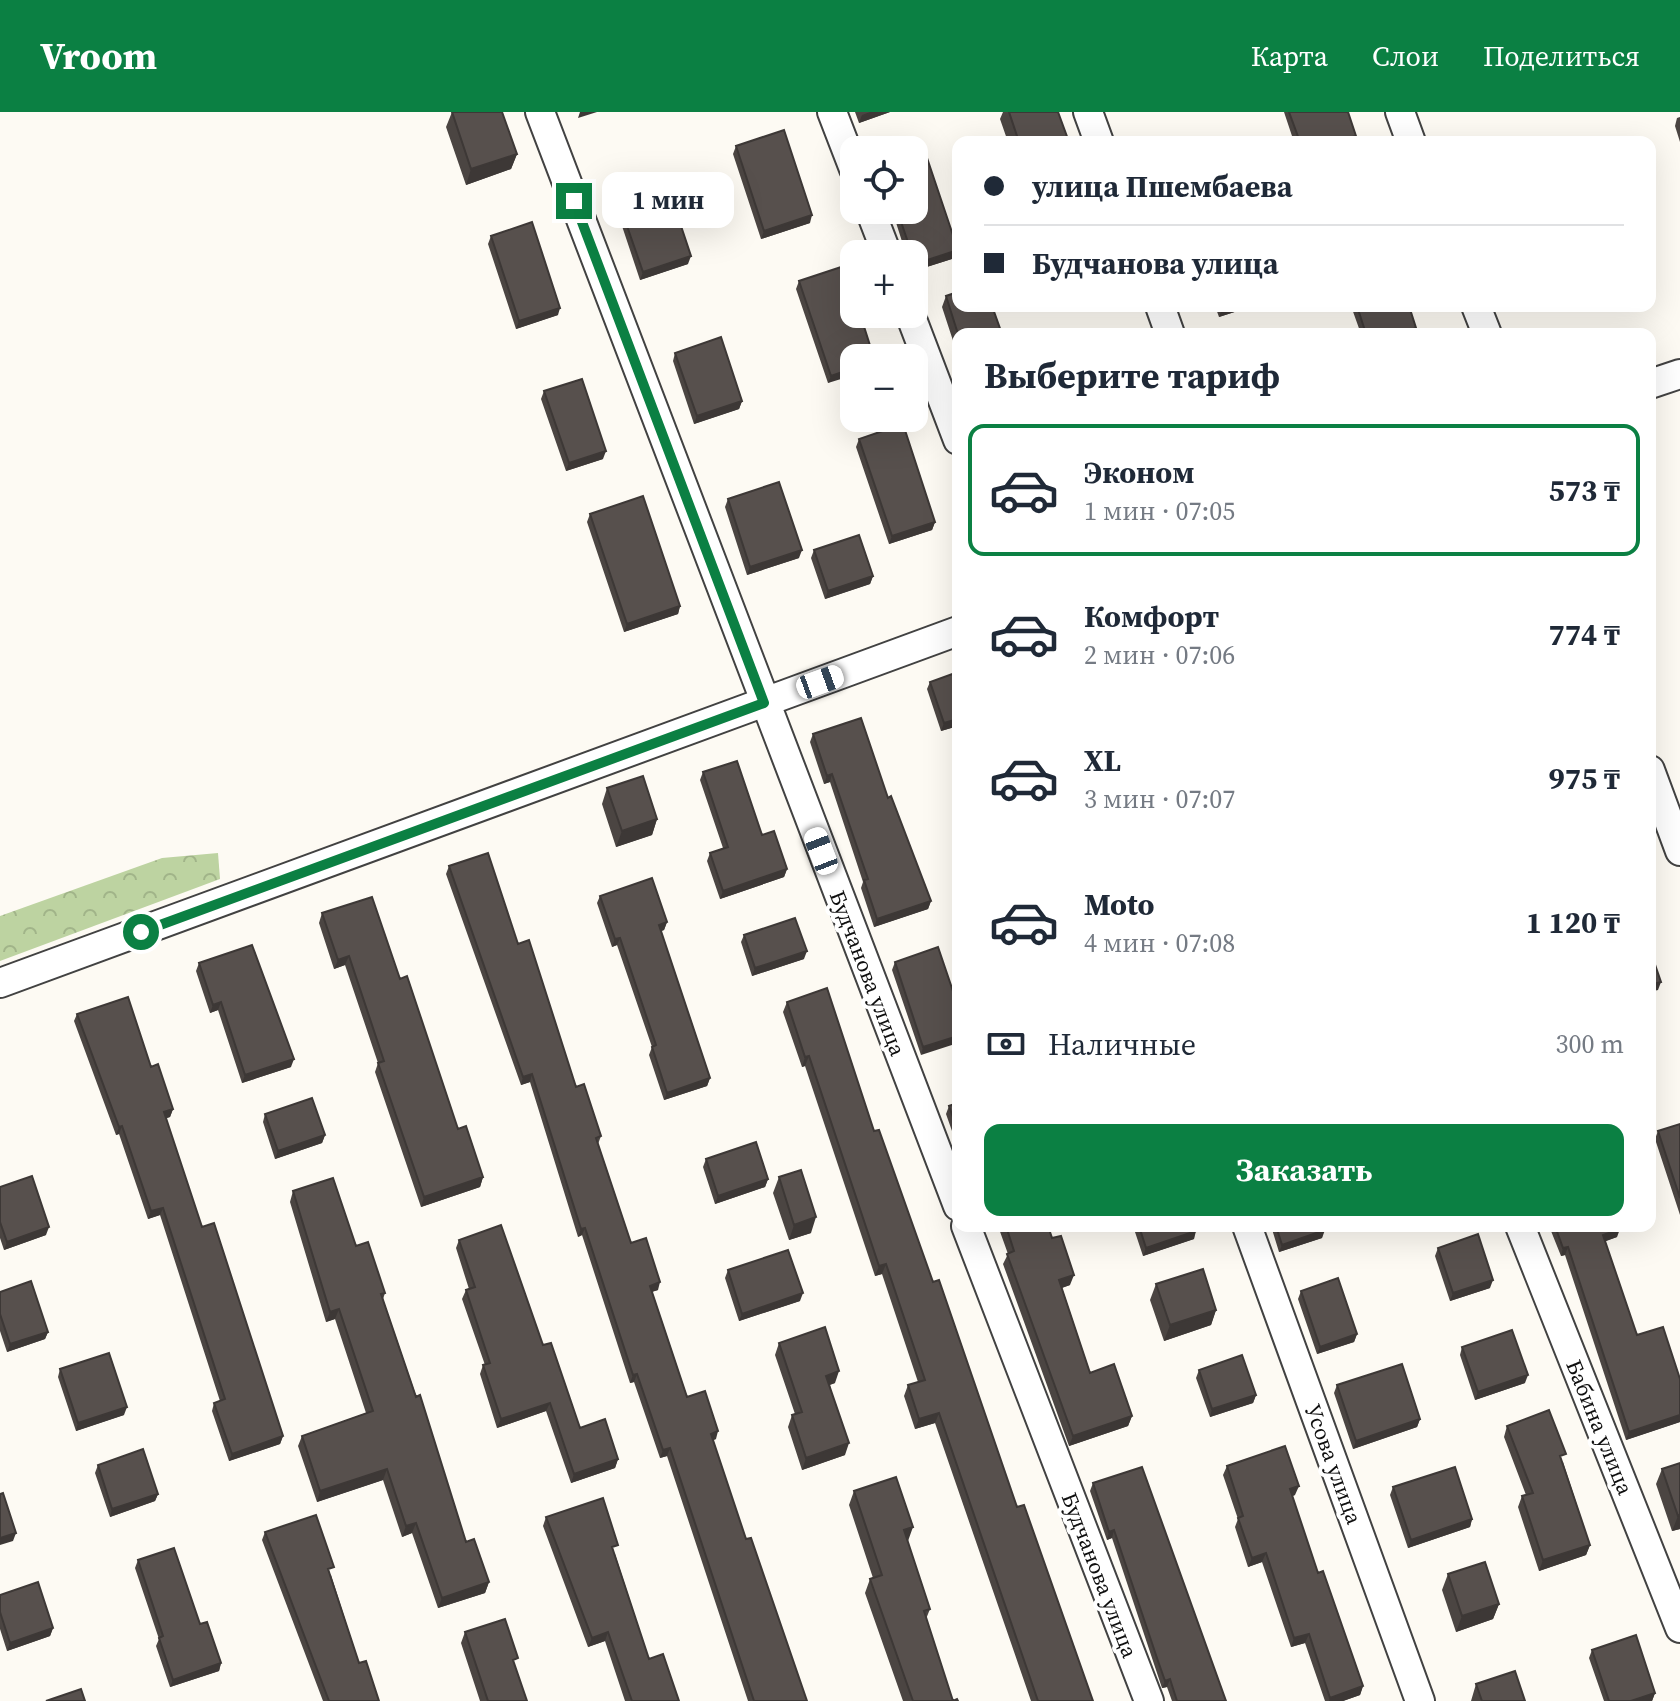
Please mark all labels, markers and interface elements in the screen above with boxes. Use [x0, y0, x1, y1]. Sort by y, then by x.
text: Vroom [40, 30, 157, 82]
text: Карта [1251, 37, 1328, 75]
text: Слои [1372, 37, 1439, 75]
text: Поделиться [1483, 37, 1640, 75]
map controls [840, 136, 928, 432]
button: locate [840, 136, 928, 224]
text: улица Пшембаева [1032, 166, 1293, 207]
callout: 1 мин [602, 173, 734, 229]
text: 1 мин [632, 182, 704, 218]
route end [556, 183, 592, 219]
button: + [840, 240, 928, 328]
text: Будчанова улица [1032, 243, 1279, 284]
button: − [840, 344, 928, 432]
text: Выберите тариф [984, 351, 1280, 400]
text: Эконом [1084, 452, 1195, 493]
icon: car [988, 454, 1060, 526]
text: 573 ₸ [1549, 470, 1620, 511]
text: 1 мин · 07:05 [1084, 493, 1235, 529]
text: Комфорт [1084, 596, 1219, 637]
icon: car [988, 598, 1060, 670]
text: 774 ₸ [1549, 614, 1620, 655]
text: 2 мин · 07:06 [1084, 637, 1235, 673]
car [793, 663, 847, 701]
text: XL [1084, 740, 1121, 781]
icon: car [988, 742, 1060, 814]
text: 975 ₸ [1549, 758, 1620, 799]
text: 3 мин · 07:07 [1084, 781, 1235, 817]
car [801, 824, 841, 878]
text: Moto [1084, 884, 1155, 925]
street label: Будчанова улица [823, 886, 914, 1061]
icon: car [988, 886, 1060, 958]
text: 1 120 ₸ [1526, 902, 1620, 943]
route start [123, 914, 159, 950]
text: 4 мин · 07:08 [1084, 925, 1235, 961]
icon: cash [984, 1022, 1028, 1066]
text: Наличные [1048, 1024, 1196, 1065]
text: 300 m [1556, 1026, 1624, 1062]
button: Заказать [984, 1124, 1624, 1216]
street label: Бабина улица [1559, 1355, 1641, 1500]
street label: Усова улица [1298, 1400, 1370, 1529]
street label: Будчанова улица [1055, 1488, 1146, 1663]

